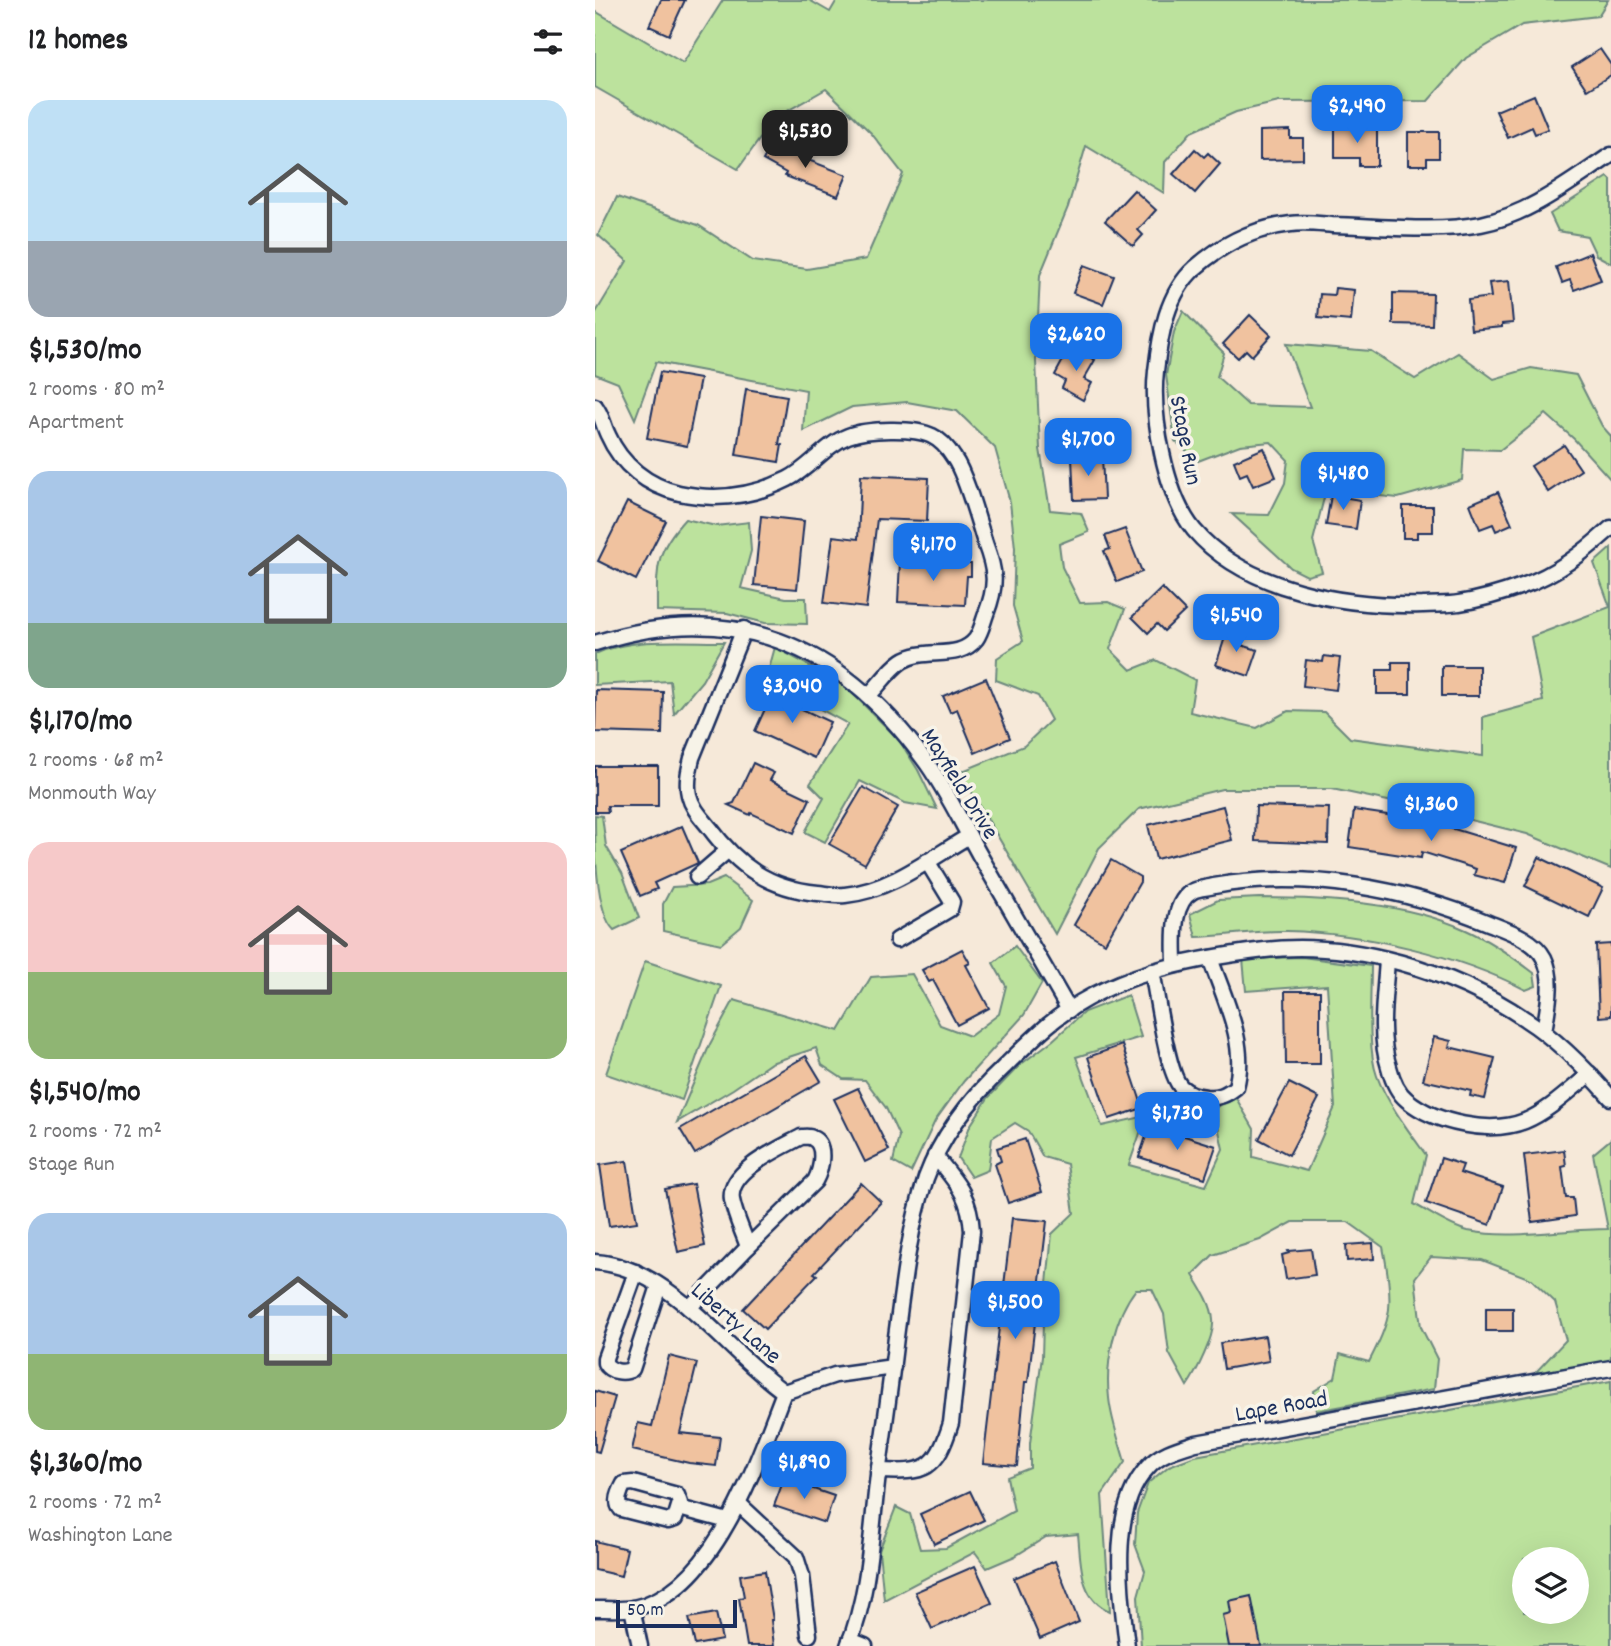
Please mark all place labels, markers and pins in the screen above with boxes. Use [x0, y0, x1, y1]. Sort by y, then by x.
pin: $2,490 [1300, 86, 1414, 145]
pin: $1,530 [748, 110, 862, 170]
pin: $2,620 [1019, 314, 1133, 373]
pin: $1,700 [1031, 419, 1145, 478]
pin: $1,480 [1286, 452, 1400, 512]
pin: $1,170 [876, 524, 990, 583]
pin: $1,540 [1179, 594, 1293, 654]
pin: $3,040 [735, 666, 849, 725]
pin: $1,360 [1374, 784, 1488, 843]
pin: $1,730 [1120, 1092, 1234, 1152]
pin: $1,500 [958, 1282, 1072, 1341]
pin: $1,890 [747, 1442, 861, 1501]

